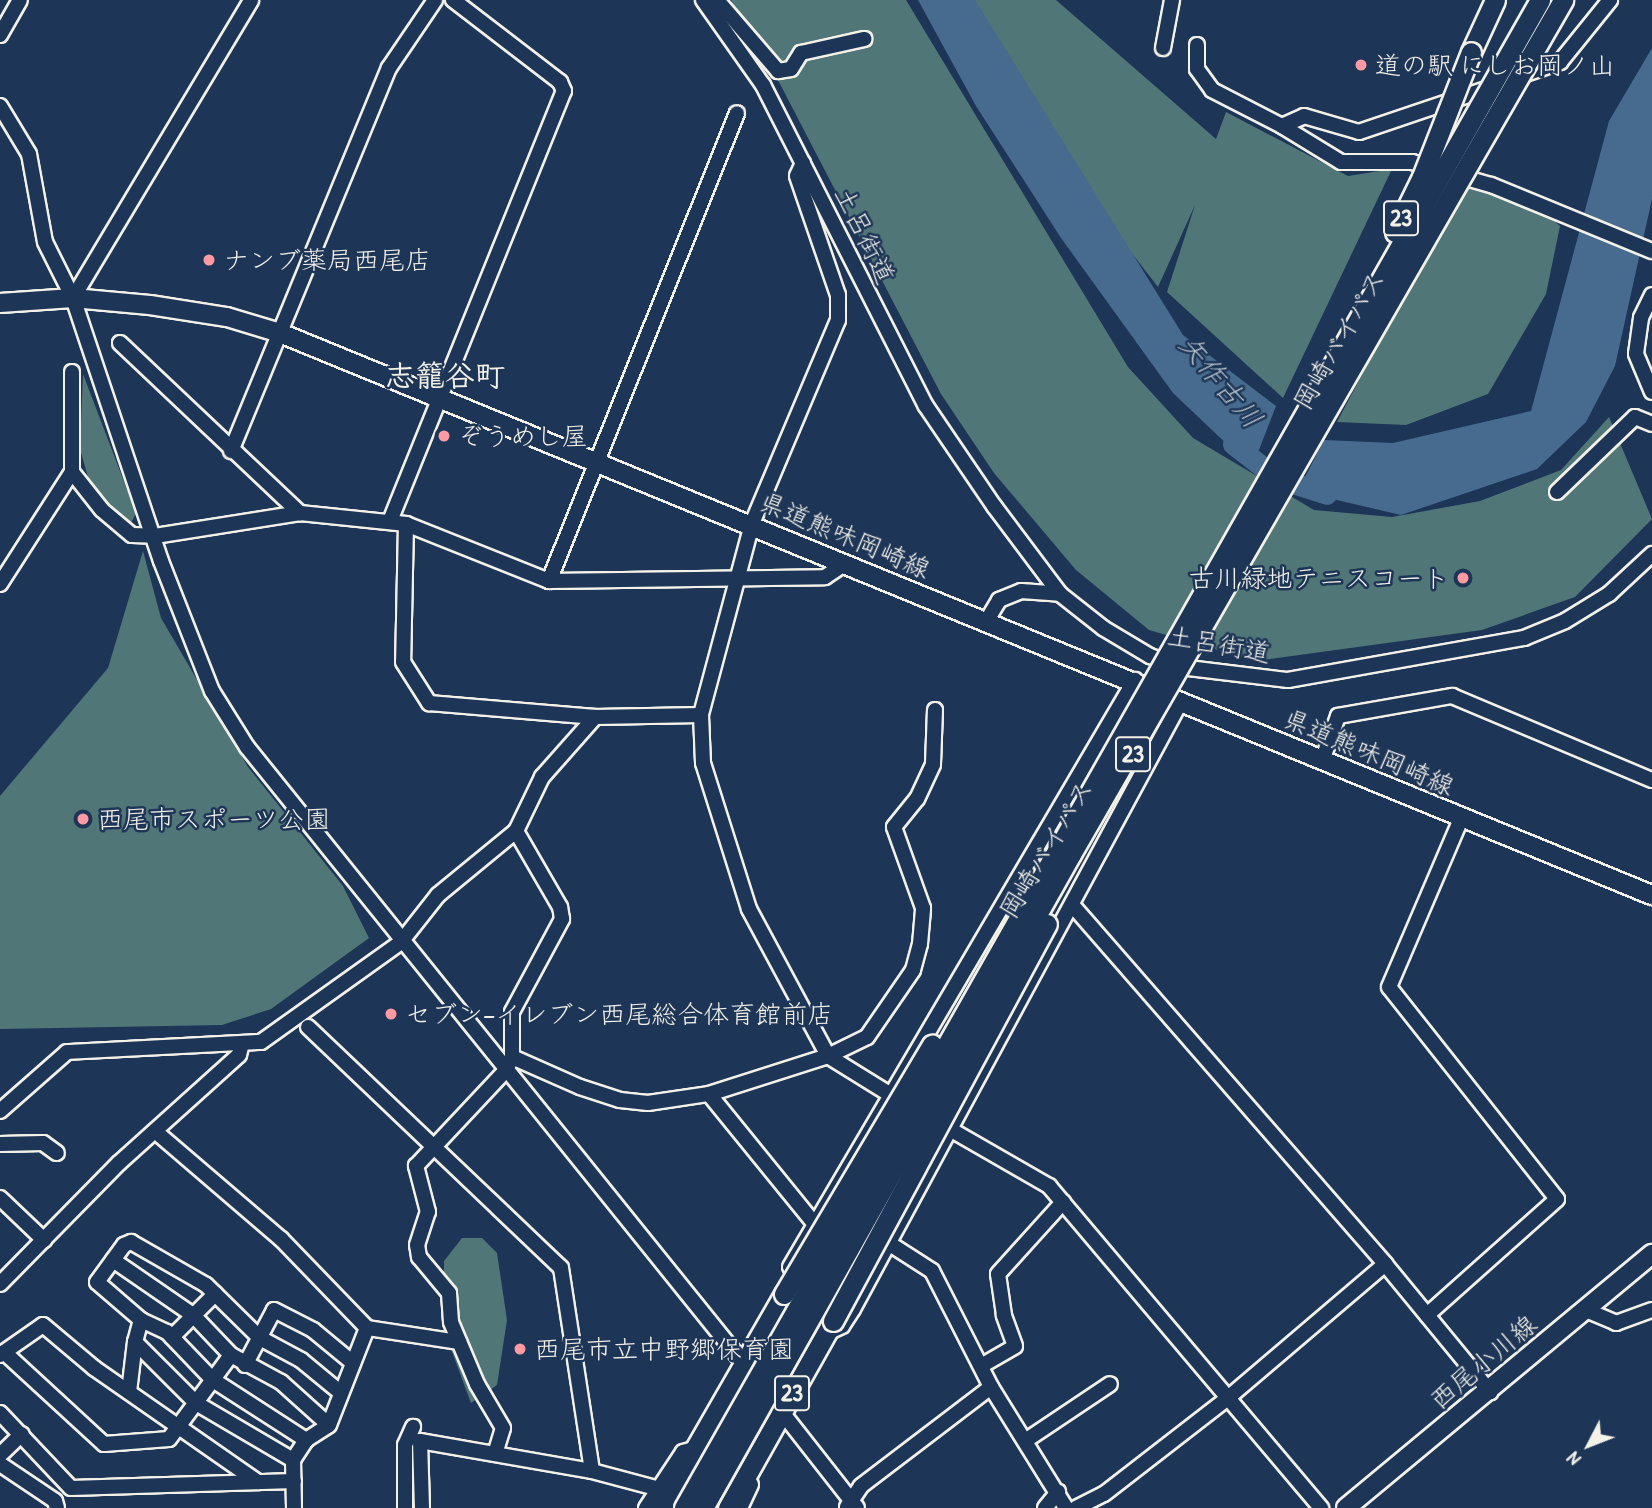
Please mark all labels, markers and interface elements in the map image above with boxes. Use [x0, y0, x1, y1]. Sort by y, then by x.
place label: 道の駅 にしお岡ノ山 [1375, 49, 1615, 81]
marker: 道の駅 にしお岡ノ山 [1353, 57, 1369, 73]
street label: 土呂街道 [828, 181, 902, 289]
road number: 23 [1382, 198, 1420, 238]
place label: ナンブ薬局西尾店 [223, 244, 431, 276]
marker: ナンブ薬局西尾店 [201, 252, 217, 268]
street label: 岡崎バイパス [1286, 265, 1392, 415]
water label: 矢作古川 [1172, 327, 1270, 435]
district label: 志籠谷町 [385, 357, 505, 393]
place label: ぞうめし屋 [458, 420, 588, 452]
marker: ぞうめし屋 [436, 428, 452, 444]
street label: 県道熊味岡崎線 [755, 485, 935, 585]
place label: 古川緑地テニスコート [1189, 562, 1449, 594]
marker: 古川緑地テニスコート [1455, 570, 1471, 586]
street label: 土呂街道 [1165, 620, 1273, 668]
street label: 県道熊味岡崎線 [1279, 702, 1459, 802]
road number: 23 [1114, 734, 1152, 774]
street label: 岡崎バイパス [992, 774, 1100, 924]
place label: 西尾市スポーツ公園 [97, 803, 331, 835]
marker: 西尾市スポーツ公園 [75, 811, 91, 827]
place label: セブン−イレブン西尾総合体育館前店 [405, 998, 833, 1030]
marker: セブン−イレブン西尾総合体育館前店 [383, 1006, 399, 1022]
street label: 西尾小川線 [1423, 1308, 1543, 1416]
place label: 西尾市立中野郷保育園 [534, 1333, 794, 1365]
marker: 西尾市立中野郷保育園 [512, 1341, 528, 1357]
road number: 23 [773, 1372, 811, 1414]
north arrow [1554, 1410, 1624, 1480]
text: N [1560, 1447, 1586, 1472]

